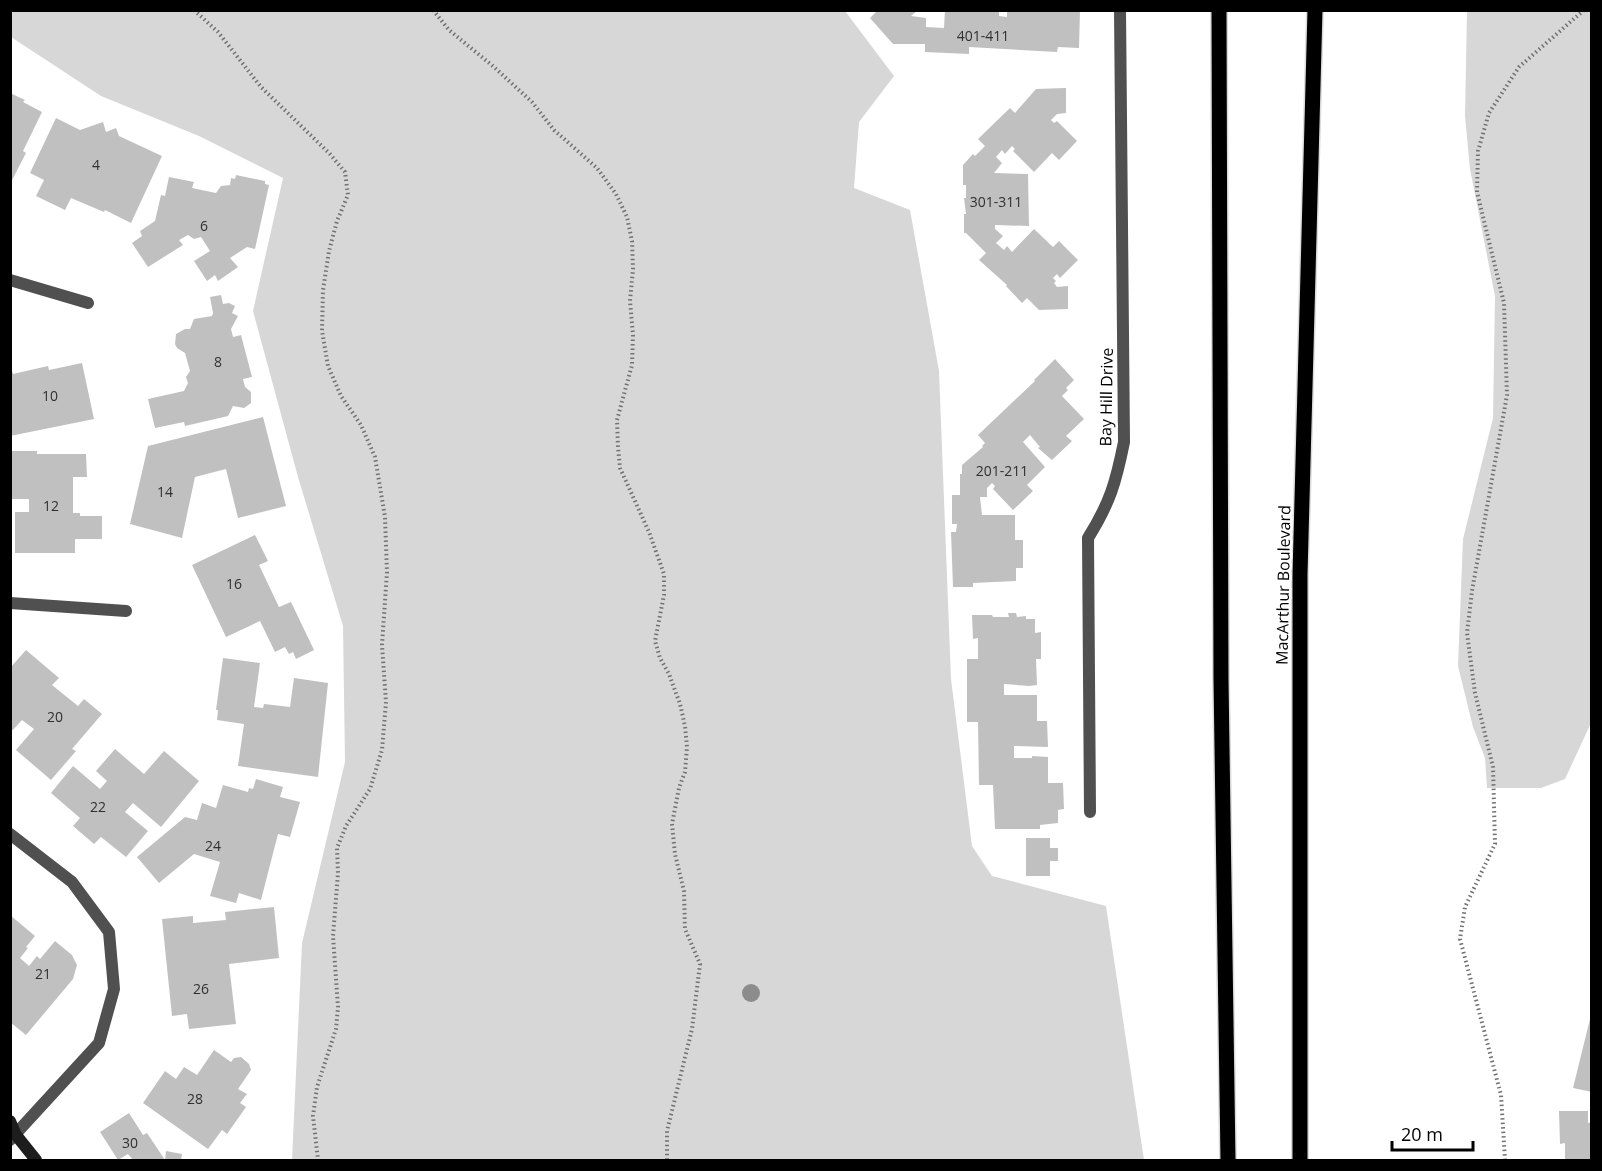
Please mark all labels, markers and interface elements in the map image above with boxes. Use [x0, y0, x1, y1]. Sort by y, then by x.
house number: 401-411 [957, 26, 1009, 45]
house number: 4 [92, 155, 100, 174]
house number: 301-311 [970, 192, 1022, 211]
house number: 6 [200, 216, 208, 235]
street label: Bay Hill Drive [1094, 347, 1118, 447]
house number: 8 [214, 352, 222, 371]
house number: 10 [42, 386, 58, 405]
house number: 201-211 [976, 461, 1028, 480]
house number: 14 [157, 482, 173, 501]
house number: 12 [43, 496, 59, 515]
street label: MacArthur Boulevard [1271, 505, 1295, 665]
house number: 16 [226, 574, 242, 593]
house number: 20 [47, 707, 63, 726]
house number: 22 [90, 797, 106, 816]
house number: 24 [205, 836, 221, 855]
house number: 21 [35, 964, 51, 983]
house number: 26 [193, 979, 209, 998]
house number: 28 [187, 1089, 203, 1108]
scale bar [1392, 1114, 1473, 1152]
text: 20 m [1401, 1122, 1443, 1146]
house number: 30 [122, 1133, 138, 1152]

